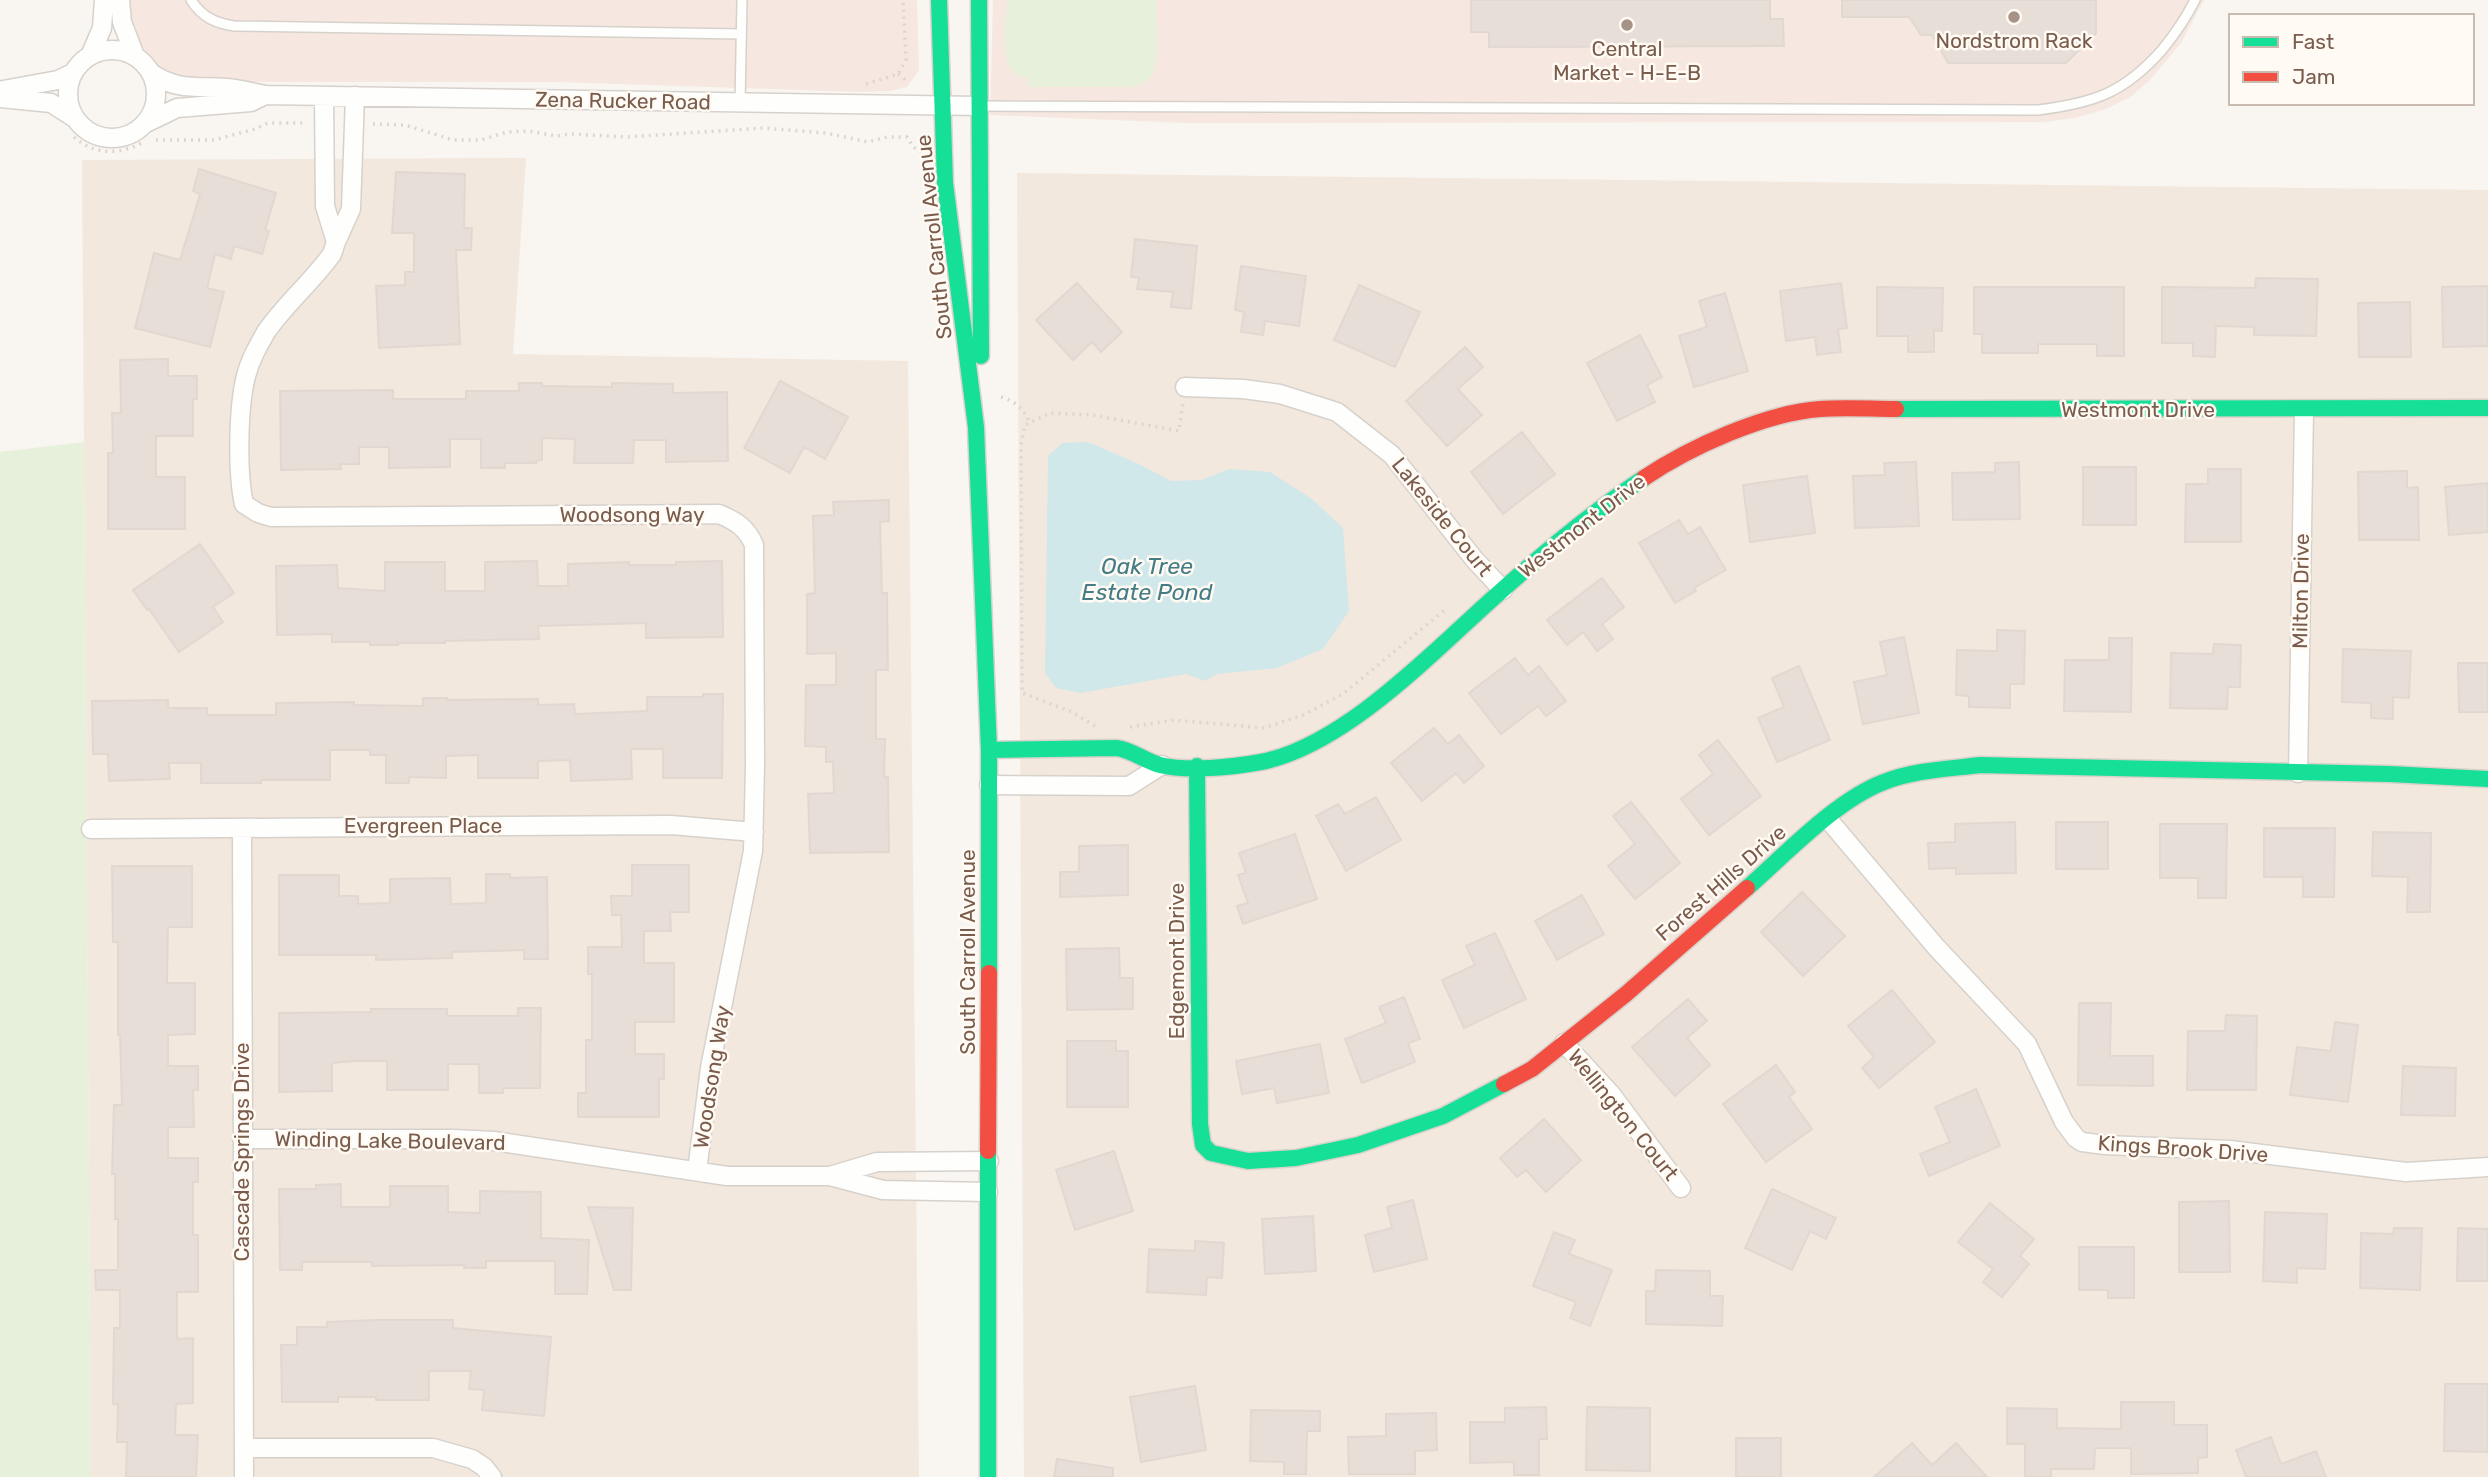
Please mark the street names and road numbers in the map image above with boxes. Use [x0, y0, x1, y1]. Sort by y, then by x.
street label: Zena Rucker Road [535, 86, 711, 115]
street label: South Carroll Avenue [910, 133, 957, 341]
street label: Westmont Drive [2061, 397, 2215, 422]
street label: Lakeside Court [1387, 452, 1498, 581]
street label: Westmont Drive [1513, 468, 1650, 583]
street label: Woodsong Way [559, 502, 705, 527]
street label: Milton Drive [2287, 533, 2314, 649]
street label: Evergreen Place [344, 813, 502, 838]
street label: Forest Hills Drive [1650, 819, 1791, 946]
street label: South Carroll Avenue [955, 849, 980, 1055]
street label: Edgemont Drive [1164, 883, 1189, 1039]
street label: Woodsong Way [688, 1003, 735, 1151]
street label: Cascade Springs Drive [229, 1042, 254, 1262]
street label: Wellington Court [1563, 1044, 1684, 1185]
street label: Winding Lake Boulevard [274, 1126, 506, 1155]
street label: Kings Brook Drive [2097, 1130, 2269, 1167]

